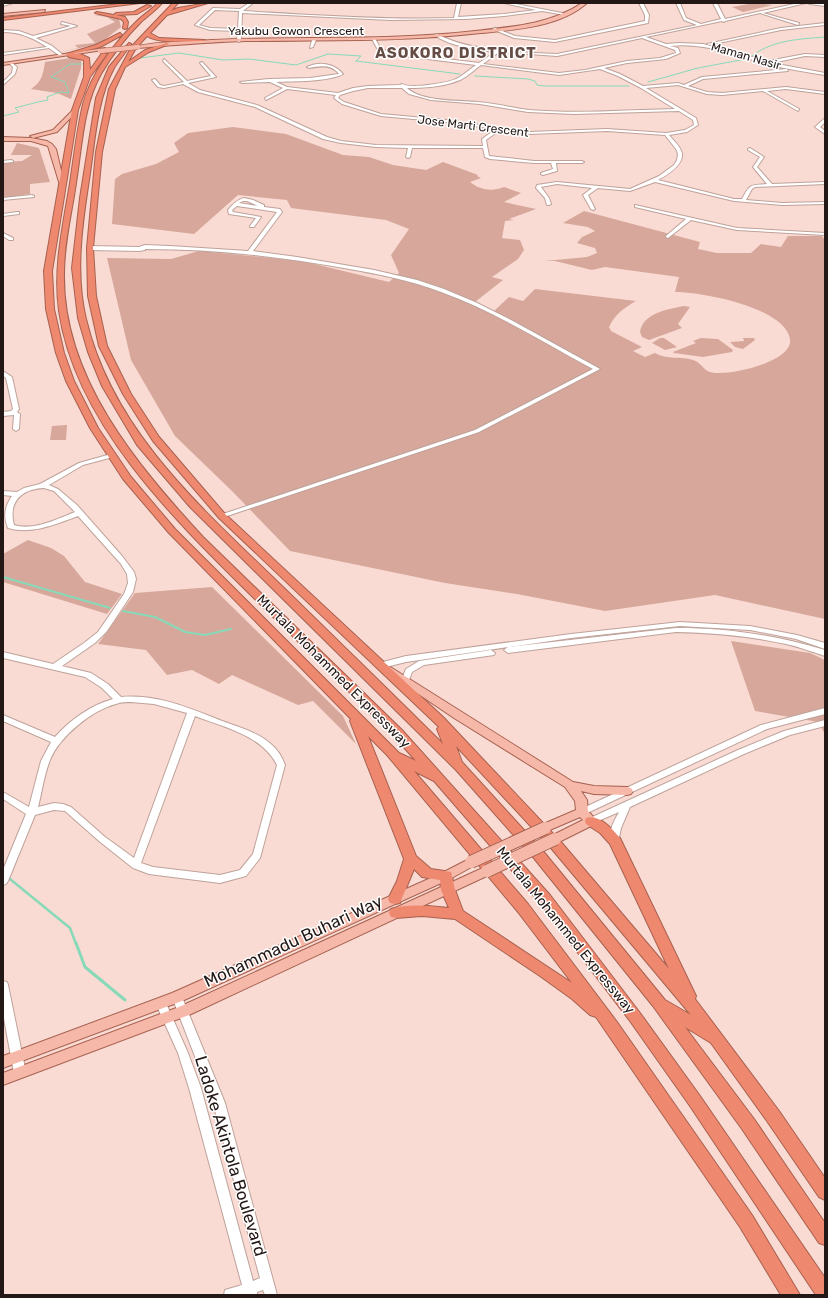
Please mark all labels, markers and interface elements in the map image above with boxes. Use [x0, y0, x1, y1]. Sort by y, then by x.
street label: Yakubu Gowon Crescent [228, 24, 364, 38]
street label: Maman Nasir [709, 39, 783, 73]
district label: ASOKORO DISTRICT [375, 44, 537, 62]
street label: Jose Marti Crescent [417, 112, 530, 140]
street label: Murtala Mohammed Expressway [253, 591, 414, 752]
street label: Murtala Mohammed Expressway [493, 843, 639, 1018]
street label: Mohammadu Buhari Way [201, 891, 385, 991]
street label: Ladoke Akintola Boulevard [191, 1053, 271, 1259]

